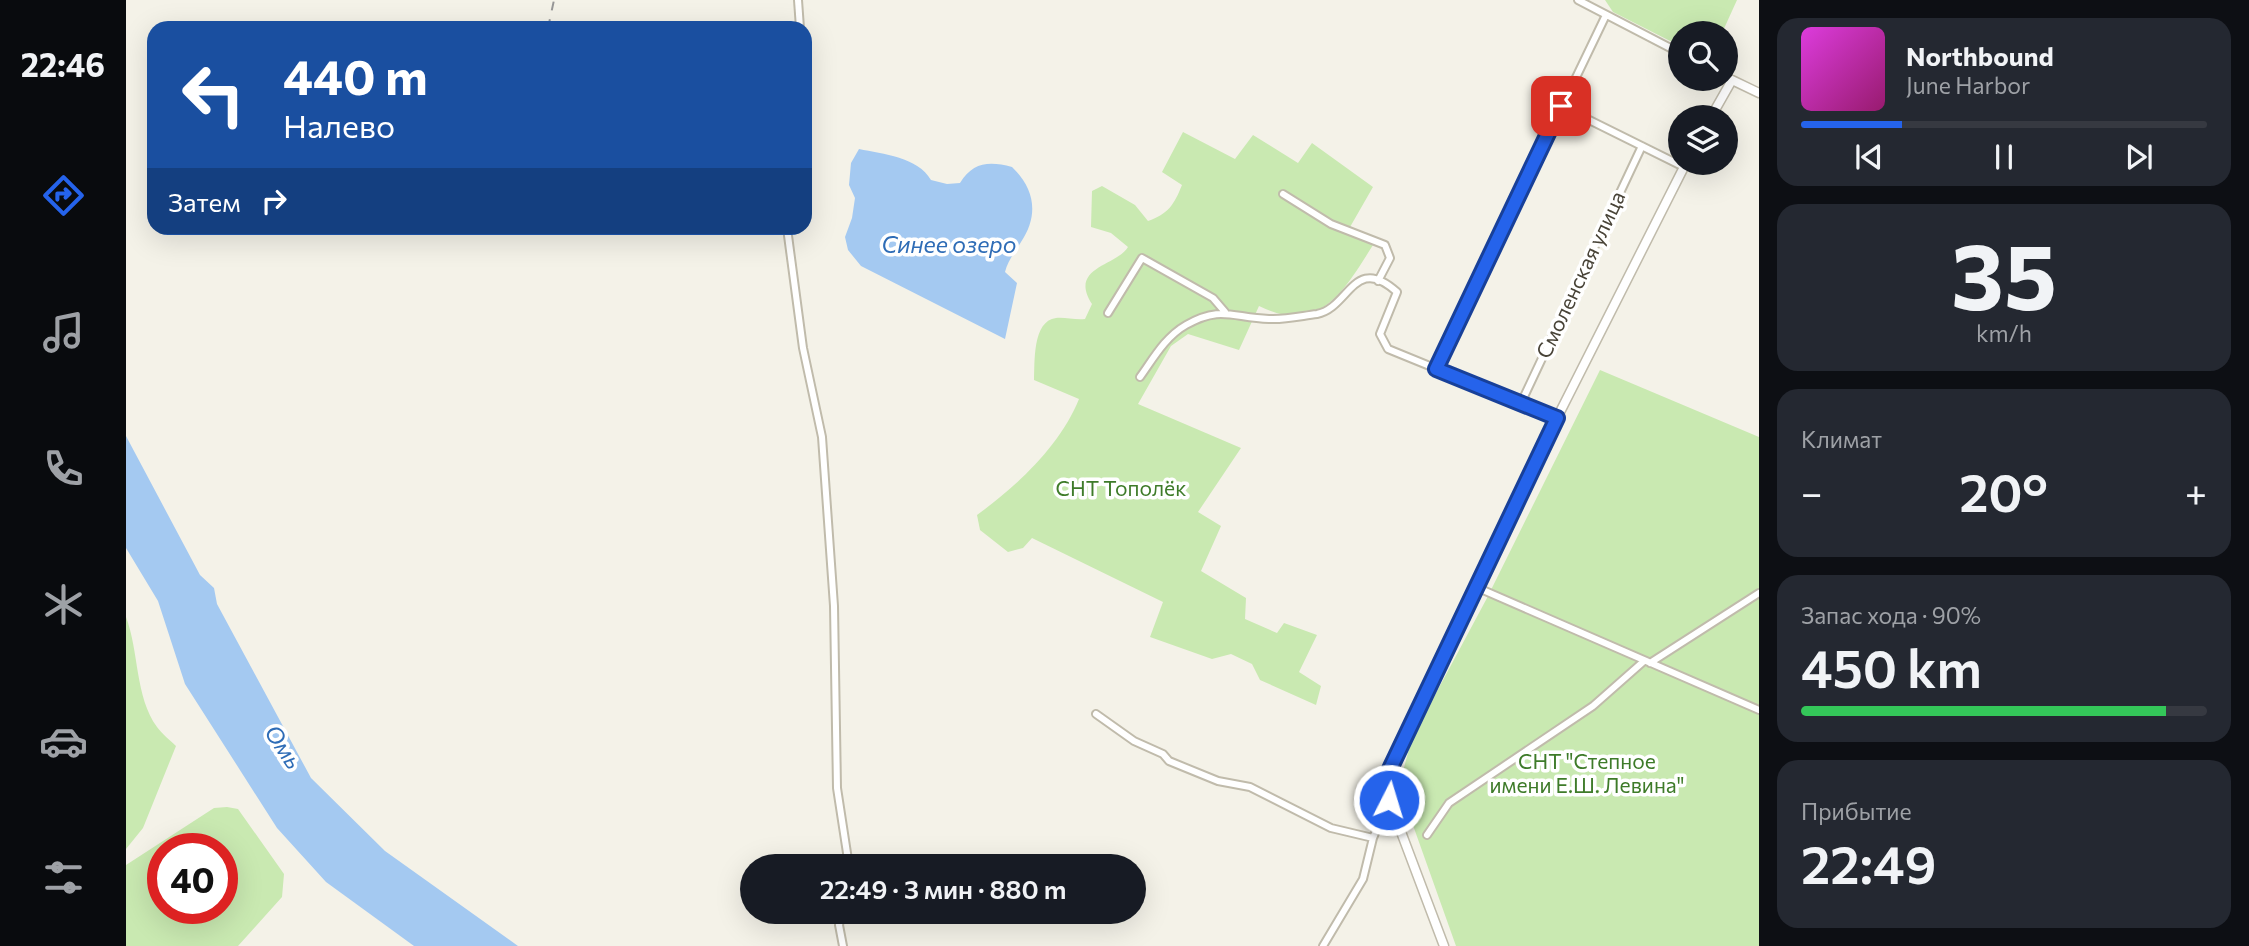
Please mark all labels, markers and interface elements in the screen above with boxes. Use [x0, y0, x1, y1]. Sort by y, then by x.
map controls [1668, 21, 1738, 175]
button: search [1668, 21, 1738, 91]
text: Northbound [1906, 40, 2054, 71]
text: 22:46 [21, 44, 105, 84]
text: 440 m [283, 45, 428, 105]
icon: left [168, 49, 259, 140]
text: June Harbor [1906, 71, 2030, 99]
pin [1531, 76, 1591, 136]
icon: arrive [1542, 87, 1580, 125]
text: Налево [283, 105, 395, 145]
button: layers [1668, 105, 1738, 175]
icon: previous [1850, 138, 1888, 176]
icon: pause [1985, 138, 2023, 176]
icon: next [2120, 138, 2158, 176]
icon: directions [39, 171, 88, 220]
icon: right [255, 182, 293, 220]
text: Затем [168, 186, 241, 217]
street label: Смоленская улица [1530, 187, 1629, 362]
text: 35 [1951, 217, 2057, 329]
water label: Синее озеро [882, 230, 1016, 258]
icon: music [39, 308, 88, 357]
text: km/h [1976, 319, 2032, 347]
text: Климат [1801, 425, 1882, 453]
icon: phone [39, 444, 88, 493]
text: 20° [1959, 459, 2048, 523]
text: − [1801, 468, 1823, 515]
text: + [2185, 468, 2207, 515]
park label: СНТ Тополёк [1056, 475, 1186, 500]
icon: climate [39, 580, 88, 629]
text: Запас хода · 90% [1801, 601, 1981, 629]
text: 450 km [1801, 635, 1982, 699]
icon: car [39, 717, 88, 766]
water label: Омь [259, 719, 308, 774]
park label: СНТ "Степное имени Е.Ш. Левина" [1489, 748, 1685, 797]
position arrow [1352, 763, 1426, 837]
text: Прибытие [1801, 797, 1912, 825]
text: 22:49 [1801, 831, 1937, 895]
speed limit sign: 40 [147, 833, 238, 924]
icon: filters [39, 853, 88, 902]
text: 22:49 · 3 мин · 880 m [820, 873, 1066, 904]

